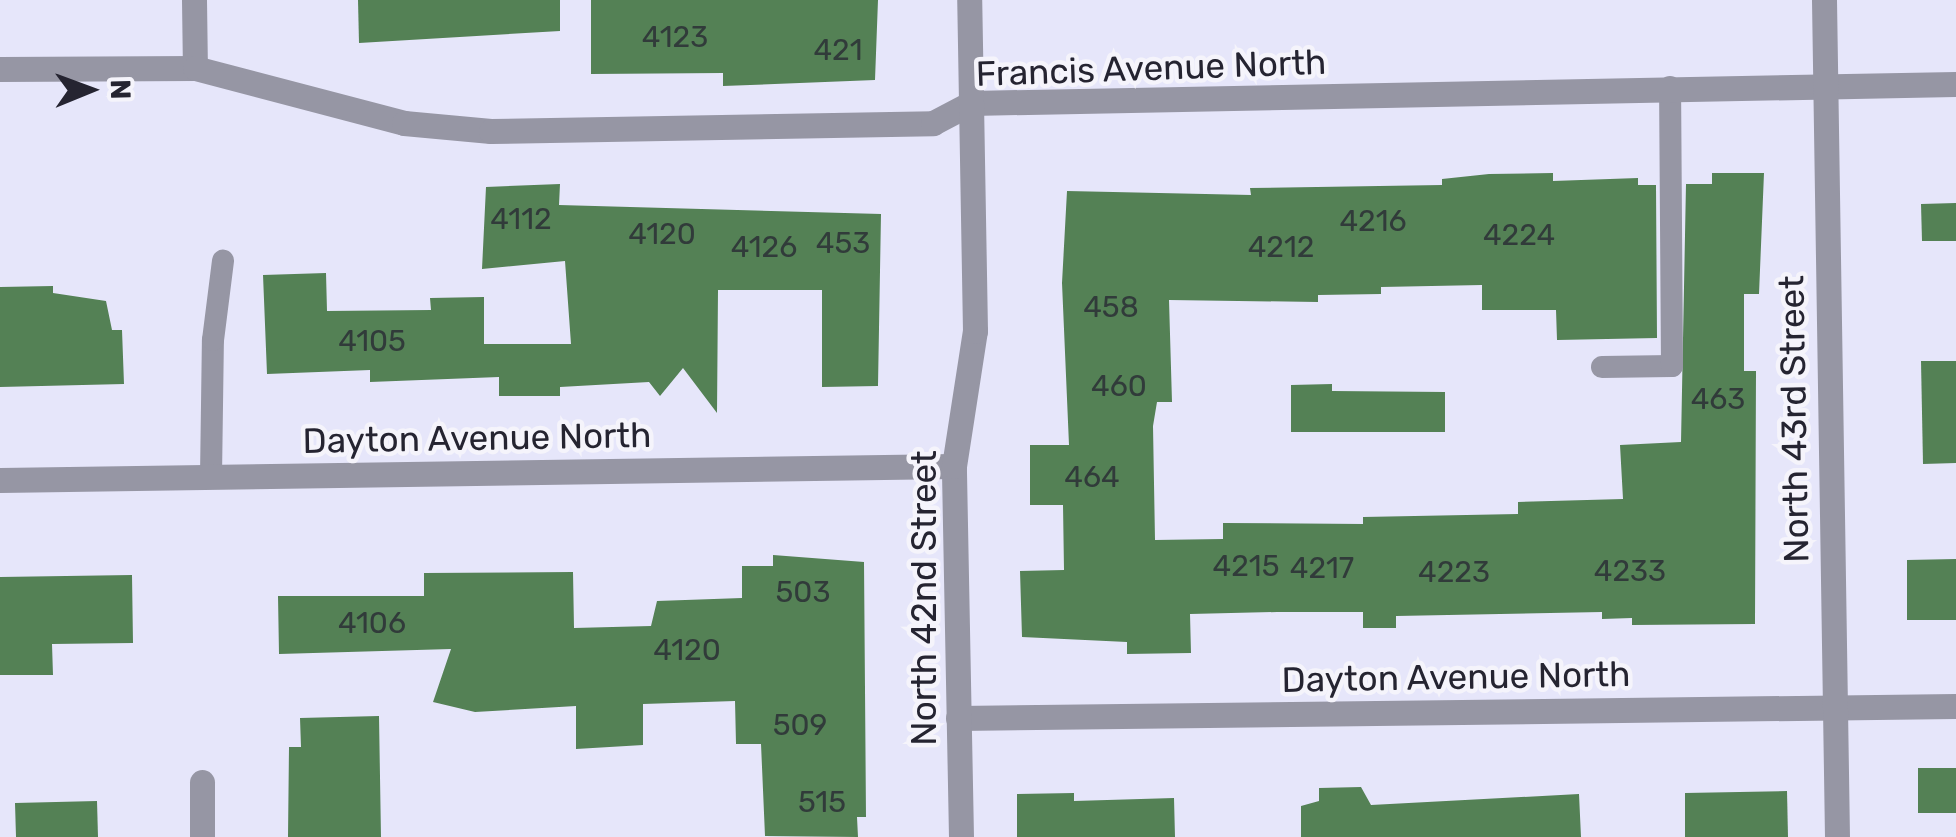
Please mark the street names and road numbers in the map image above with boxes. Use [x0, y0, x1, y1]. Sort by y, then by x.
street label: Francis Avenue North [975, 41, 1327, 95]
street label: North 43rd Street [1770, 275, 1818, 563]
street label: Dayton Avenue North [302, 414, 652, 462]
street label: North 42nd Street [903, 450, 945, 746]
street label: Dayton Avenue North [1281, 653, 1631, 701]

